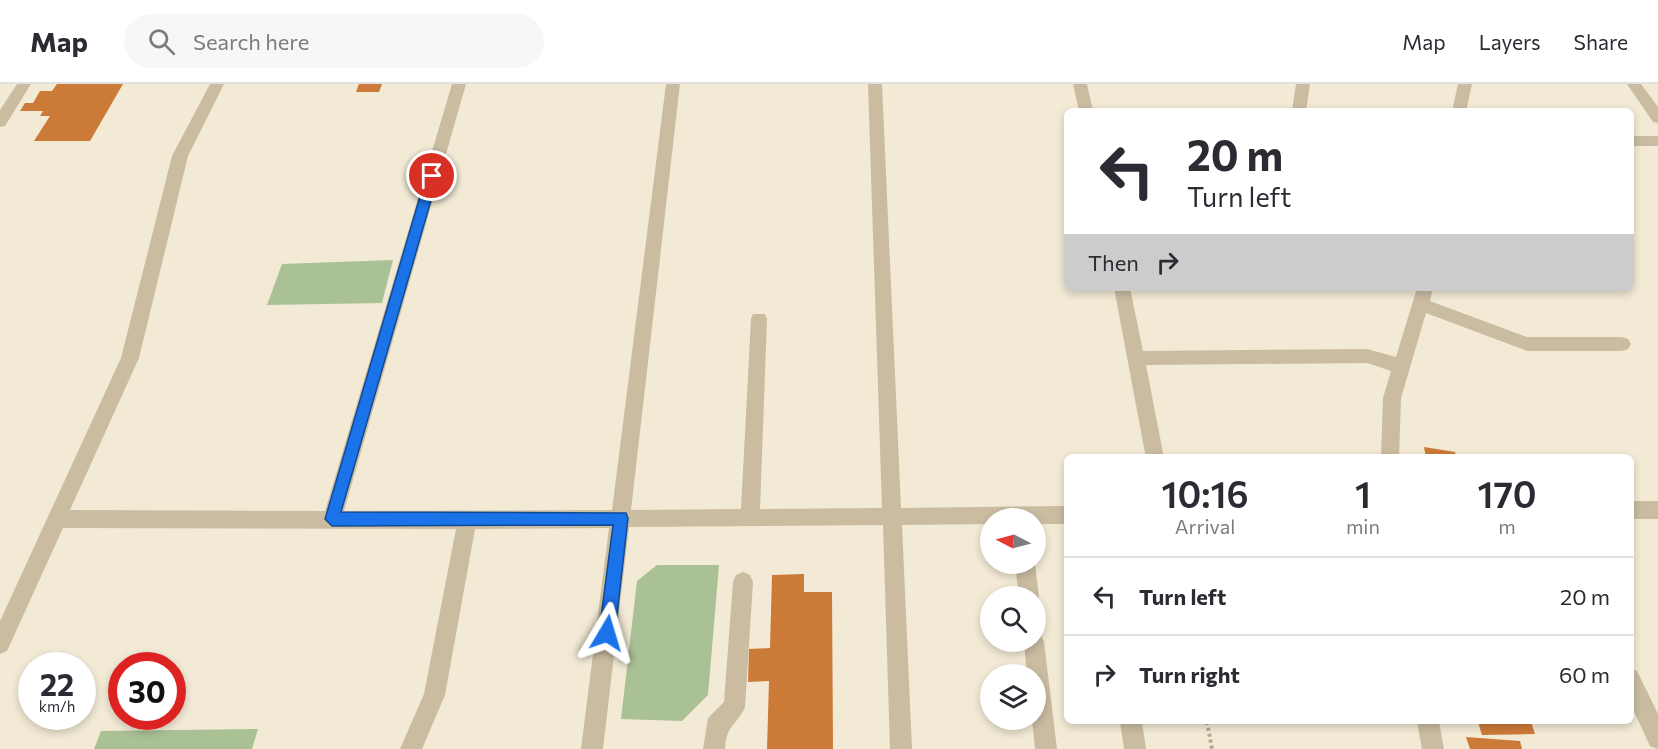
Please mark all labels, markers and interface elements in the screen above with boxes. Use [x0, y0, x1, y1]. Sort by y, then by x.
search box [124, 14, 544, 68]
text: Map [30, 24, 88, 58]
icon: search [145, 25, 178, 58]
text: Search here [193, 28, 309, 55]
text: Map [1402, 29, 1446, 54]
text: Layers [1479, 29, 1541, 54]
text: Share [1574, 29, 1628, 54]
text: 20 m [1187, 128, 1283, 180]
icon: left [1088, 132, 1166, 210]
pin [406, 150, 457, 201]
icon: arrive [415, 159, 448, 192]
text: Turn left [1187, 180, 1291, 213]
icon: right [1151, 246, 1184, 279]
text: Then [1088, 249, 1139, 276]
text: 10:16 [1161, 471, 1248, 515]
text: 1 [1355, 471, 1371, 515]
text: 170 [1477, 471, 1537, 515]
north arrow [980, 508, 1046, 574]
map controls [980, 508, 1046, 730]
text: Arrival [1175, 514, 1235, 538]
text: min [1346, 514, 1380, 538]
text: m [1498, 514, 1516, 538]
icon: left [1088, 580, 1121, 613]
text: Turn left [1139, 583, 1226, 610]
text: 20 m [1560, 583, 1610, 610]
button: search [980, 586, 1046, 652]
position arrow [575, 601, 639, 665]
speed limit sign: 30 [108, 652, 186, 730]
icon: right [1088, 658, 1121, 691]
text: Turn right [1139, 661, 1240, 688]
text: 60 m [1559, 661, 1610, 688]
button: layers [980, 664, 1046, 730]
text: 22 [40, 665, 74, 702]
text: km/h [39, 697, 75, 715]

